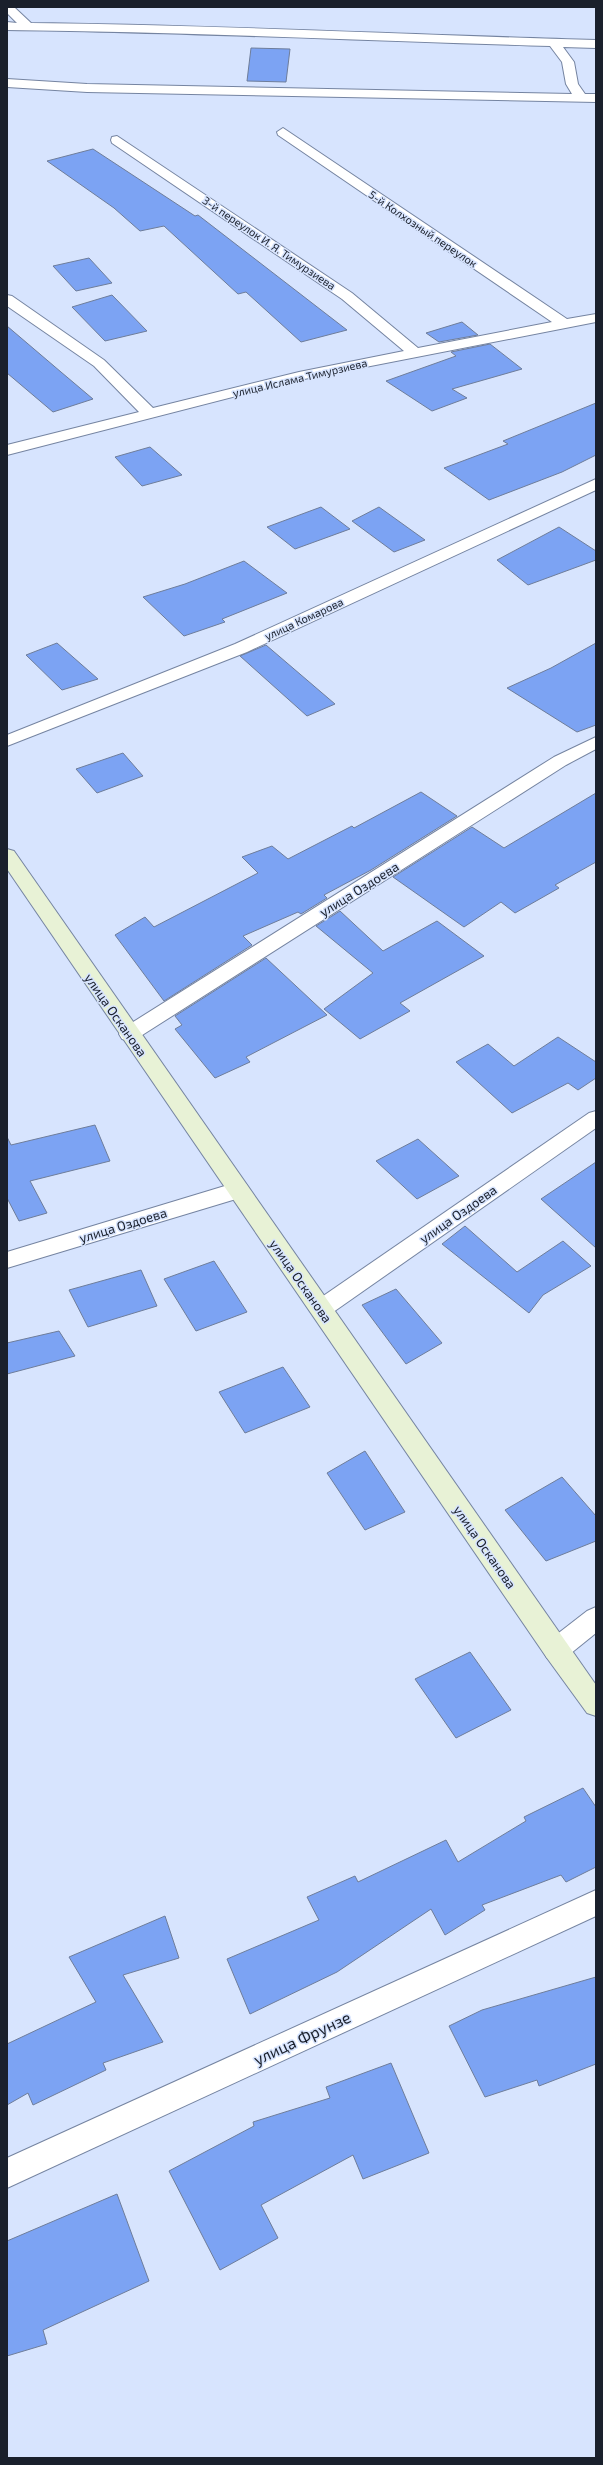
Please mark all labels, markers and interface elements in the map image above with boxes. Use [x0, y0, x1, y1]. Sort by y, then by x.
street label: 5-й Колхозный переулок [366, 187, 480, 271]
street label: 3-й переулок И. Я. Тимурзиева [200, 193, 338, 293]
street label: улица Ислама Тимурзиева [231, 356, 369, 400]
street label: улица Комарова [262, 595, 346, 643]
street label: улица Оздоева [316, 858, 402, 920]
street label: улица Осканова [81, 970, 151, 1060]
street label: улица Оздоева [416, 1181, 500, 1247]
street label: улица Оздоева [77, 1204, 169, 1246]
street label: улица Осканова [266, 1236, 336, 1326]
street label: улица Осканова [450, 1502, 520, 1592]
street label: улица Фрунзе [250, 2007, 354, 2069]

